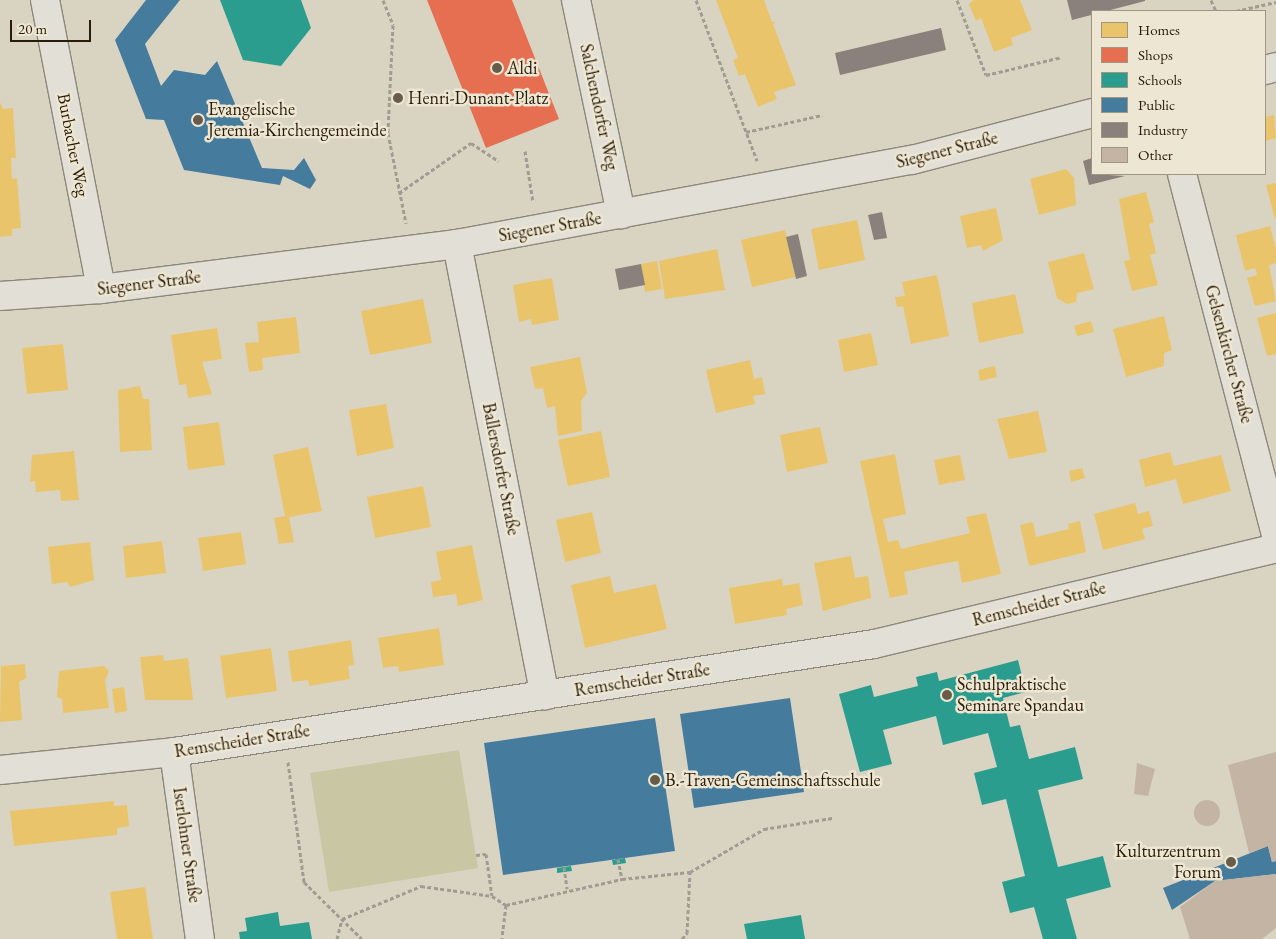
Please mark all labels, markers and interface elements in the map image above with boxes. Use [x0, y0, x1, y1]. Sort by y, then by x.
scale bar [12, 10, 94, 42]
legend [1091, 10, 1266, 175]
text: 20 m [18, 19, 47, 38]
text: Homes [1138, 20, 1180, 39]
street label: Salchendorfer Weg [575, 42, 623, 172]
text: Shops [1138, 45, 1173, 64]
place label: Aldi [507, 57, 537, 79]
marker: Aldi [491, 62, 503, 74]
text: Schools [1138, 70, 1182, 89]
place label: Henri-Dunant-Platz [408, 87, 548, 109]
street label: Burbacher Weg [52, 91, 94, 199]
marker: Henri-Dunant-Platz [392, 92, 404, 104]
text: Public [1138, 95, 1175, 114]
place label: Evangelische Jeremia-Kirchengemeinde [208, 99, 386, 142]
marker: Evangelische Jeremia-Kirchengemeinde [192, 114, 204, 126]
text: Industry [1138, 120, 1188, 139]
street label: Siegener Straße [894, 127, 1000, 173]
text: Other [1138, 145, 1173, 164]
street label: Siegener Straße [497, 207, 603, 247]
street label: Siegener Straße [96, 266, 202, 300]
street label: Gelsenkircher Straße [1200, 283, 1258, 425]
street label: Ballersdorfer Straße [478, 401, 524, 537]
street label: Remscheider Straße [970, 577, 1108, 631]
street label: Remscheider Straße [573, 659, 711, 701]
place label: Schulpraktische Seminare Spandau [957, 674, 1084, 716]
marker: Schulpraktische Seminare Spandau [941, 689, 953, 701]
street label: Remscheider Straße [173, 720, 311, 762]
place label: B.-Traven-Gemeinschaftsschule [665, 769, 881, 791]
marker: B.-Traven-Gemeinschaftsschule [649, 774, 661, 786]
street label: Iserlohner Straße [168, 786, 206, 904]
place label: Kulturzentrum Forum [1115, 841, 1221, 884]
marker: Kulturzentrum Forum [1225, 856, 1237, 868]

